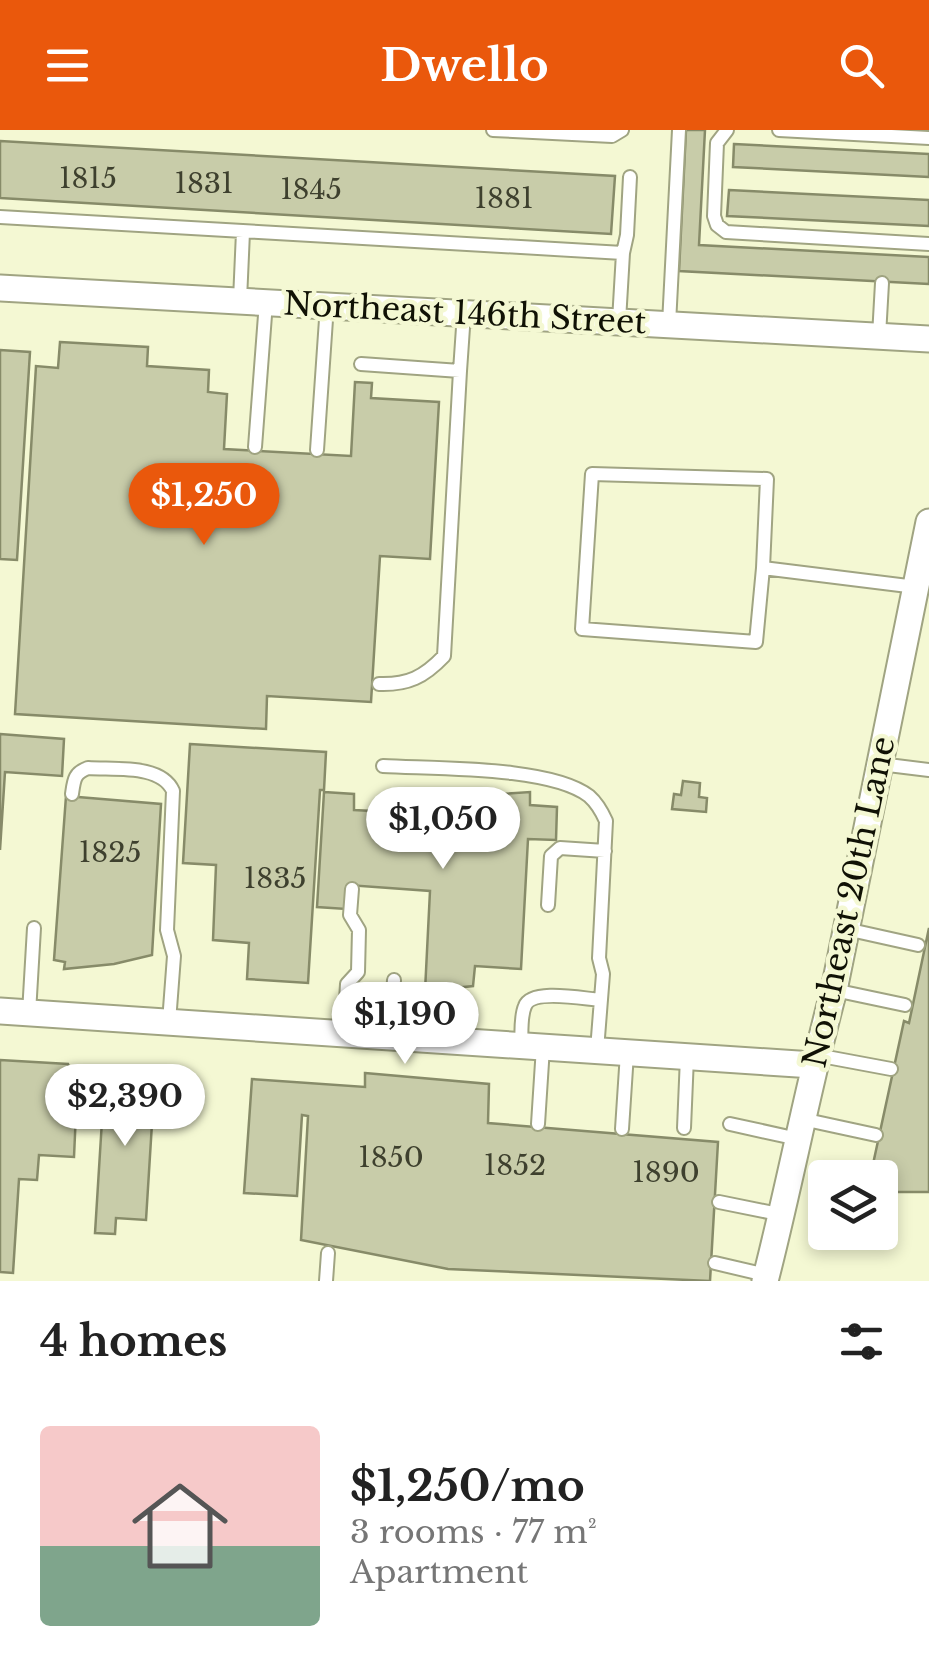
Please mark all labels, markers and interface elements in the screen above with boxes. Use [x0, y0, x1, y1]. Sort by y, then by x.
text: Dwello [380, 37, 549, 93]
icon: menu [40, 38, 95, 93]
icon: search [834, 38, 889, 93]
house number: 1815 [59, 161, 117, 196]
house number: 1831 [174, 166, 234, 201]
house number: 1845 [280, 172, 342, 207]
house number: 1881 [475, 181, 533, 216]
street label: Northeast 146th Street [283, 284, 647, 342]
pin: $1,250 [123, 463, 285, 548]
text: $1,250 [151, 475, 257, 515]
street label: Northeast 20th Lane [794, 733, 904, 1071]
pin: $1,050 [362, 787, 524, 872]
text: $1,050 [388, 799, 498, 839]
house number: 1825 [79, 835, 141, 870]
house number: 1835 [244, 861, 306, 896]
pin: $1,190 [324, 982, 486, 1067]
text: $1,190 [354, 994, 456, 1034]
pin: $2,390 [44, 1064, 206, 1149]
text: $2,390 [67, 1076, 183, 1116]
house number: 1850 [358, 1140, 424, 1175]
house number: 1852 [484, 1148, 546, 1183]
house number: 1890 [632, 1155, 700, 1190]
map controls [808, 1160, 898, 1250]
button: layers [808, 1160, 898, 1250]
icon: filters [834, 1314, 889, 1369]
text: 4 homes [40, 1315, 227, 1367]
text: $1,250/mo [350, 1460, 585, 1512]
icon: home [120, 1466, 240, 1586]
text: 3 rooms · 77 m² [350, 1512, 597, 1552]
text: Apartment [350, 1552, 528, 1592]

